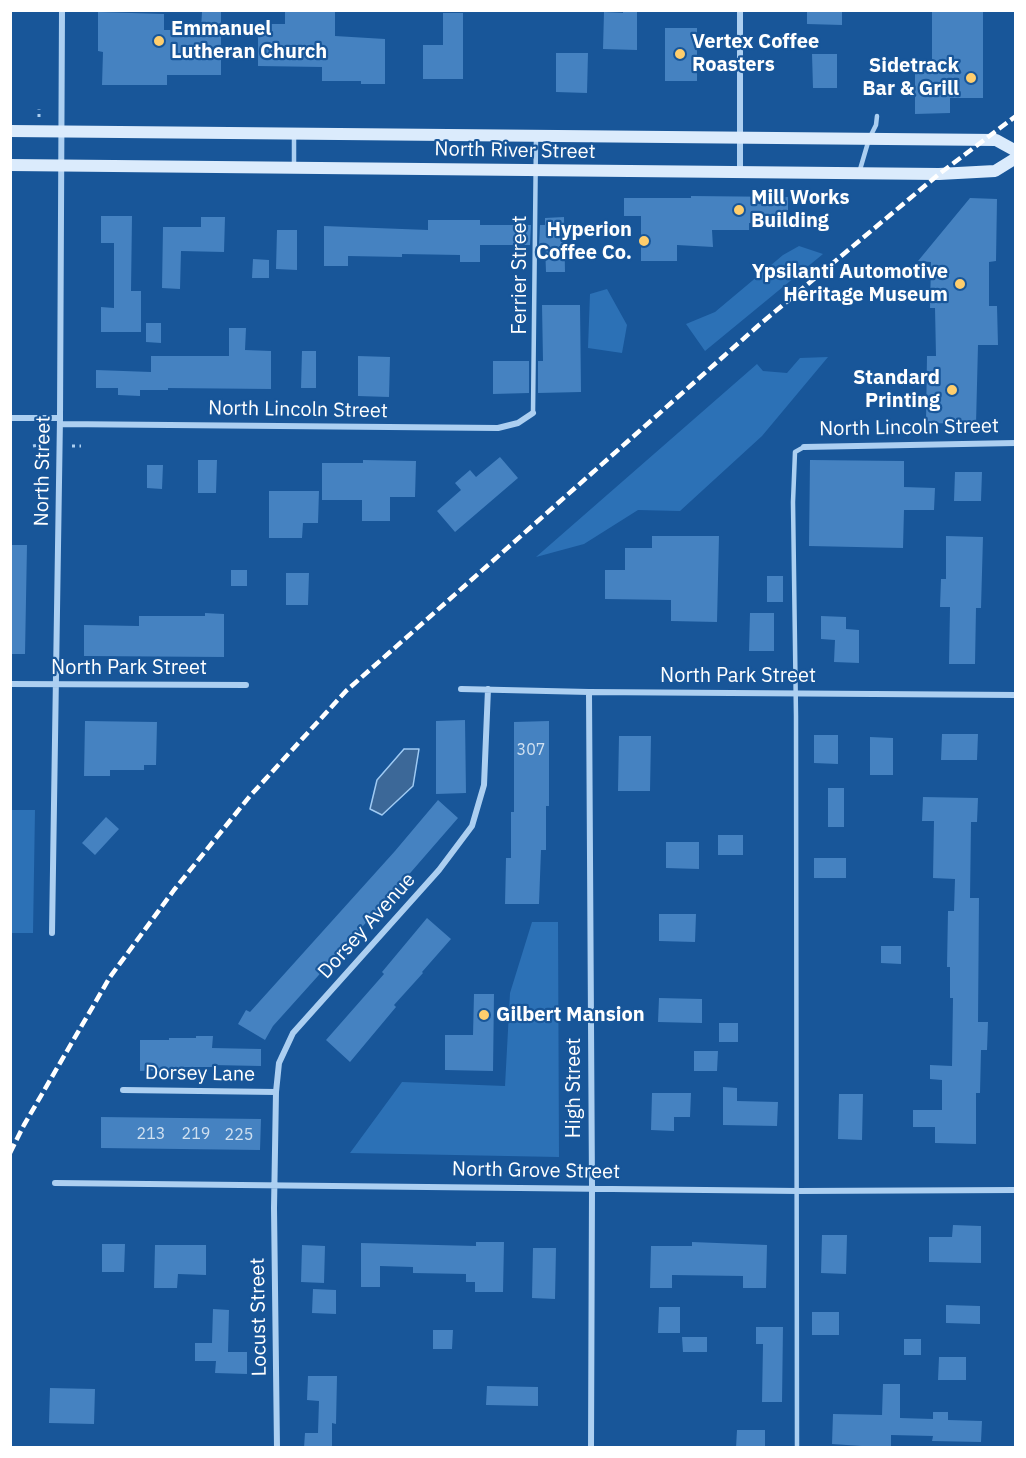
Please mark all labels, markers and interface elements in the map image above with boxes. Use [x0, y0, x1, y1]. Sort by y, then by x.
place label: Emmanuel Lutheran Church [171, 17, 327, 64]
place label: Vertex Coffee Roasters [692, 30, 819, 77]
marker: Emmanuel Lutheran Church [152, 34, 166, 48]
marker: Vertex Coffee Roasters [673, 47, 687, 61]
place label: Sidetrack Bar & Grill [862, 54, 959, 101]
marker: Sidetrack Bar & Grill [964, 71, 978, 85]
street label: North River Street [434, 138, 596, 164]
place label: Mill Works Building [751, 186, 850, 233]
marker: Mill Works Building [732, 203, 746, 217]
street label: Ferrier Street [508, 215, 532, 335]
place label: Hyperion Coffee Co. [536, 218, 632, 265]
marker: Hyperion Coffee Co. [637, 234, 651, 248]
place label: Ypsilanti Automotive Heritage Museum [752, 260, 948, 307]
marker: Ypsilanti Automotive Heritage Museum [953, 277, 967, 291]
place label: Standard Printing [853, 366, 940, 413]
marker: Standard Printing [945, 383, 959, 397]
street label: North Lincoln Street [208, 396, 388, 424]
street label: North Lincoln Street [819, 414, 999, 442]
street label: North Street [30, 415, 56, 527]
street label: North Park Street [51, 656, 207, 680]
street label: North Park Street [660, 664, 816, 688]
house number: 307 [517, 740, 545, 760]
street label: Dorsey Avenue [313, 868, 421, 984]
place label: Gilbert Mansion [496, 1003, 645, 1027]
marker: Gilbert Mansion [477, 1008, 491, 1022]
street label: High Street [562, 1038, 586, 1138]
street label: Dorsey Lane [145, 1061, 255, 1087]
house number: 213 [137, 1124, 165, 1144]
house number: 219 [182, 1124, 210, 1144]
house number: 225 [225, 1125, 253, 1145]
street label: North Grove Street [452, 1158, 620, 1184]
street label: Locust Street [246, 1257, 272, 1377]

